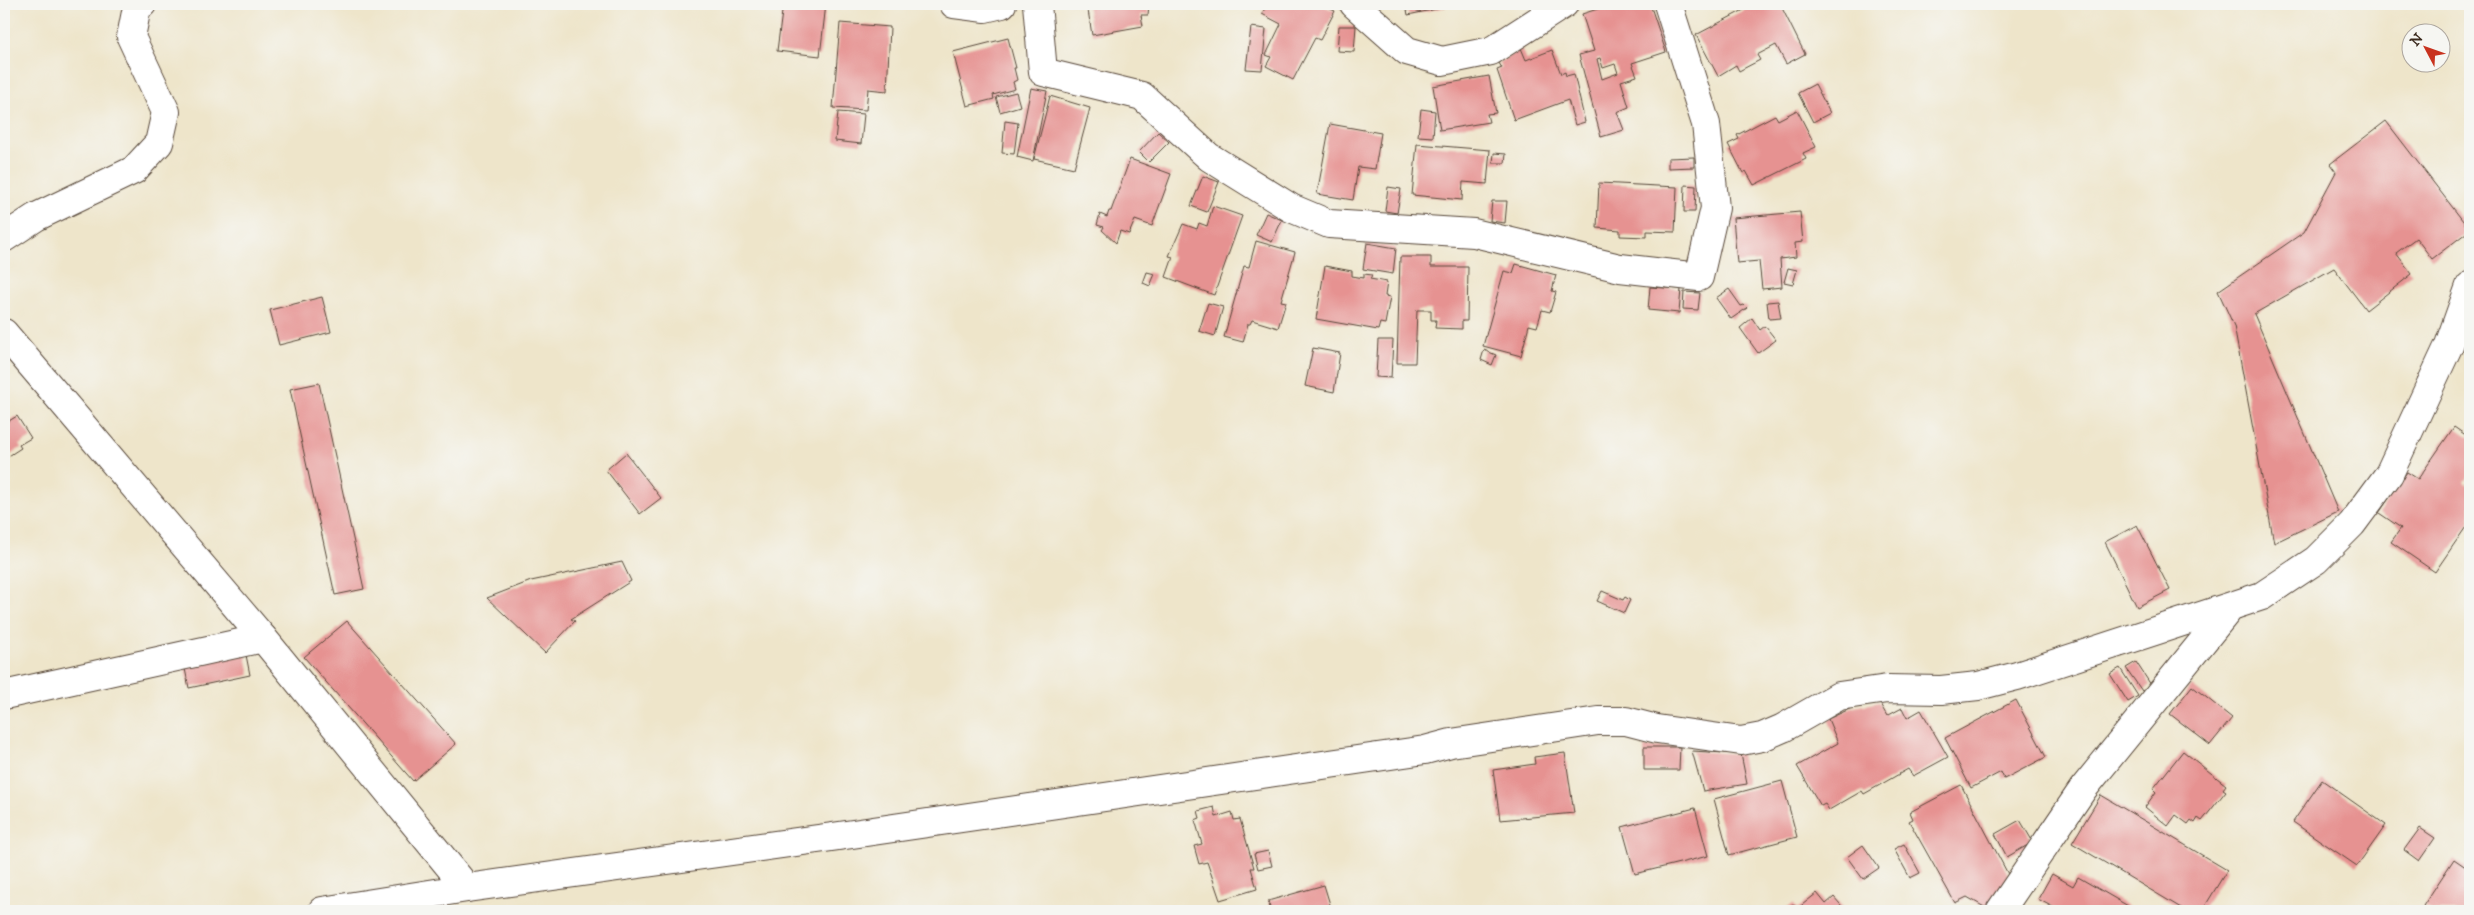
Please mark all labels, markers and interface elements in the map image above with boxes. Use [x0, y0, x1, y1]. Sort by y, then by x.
north arrow [2402, 22, 2452, 72]
text: N [2406, 30, 2428, 50]

